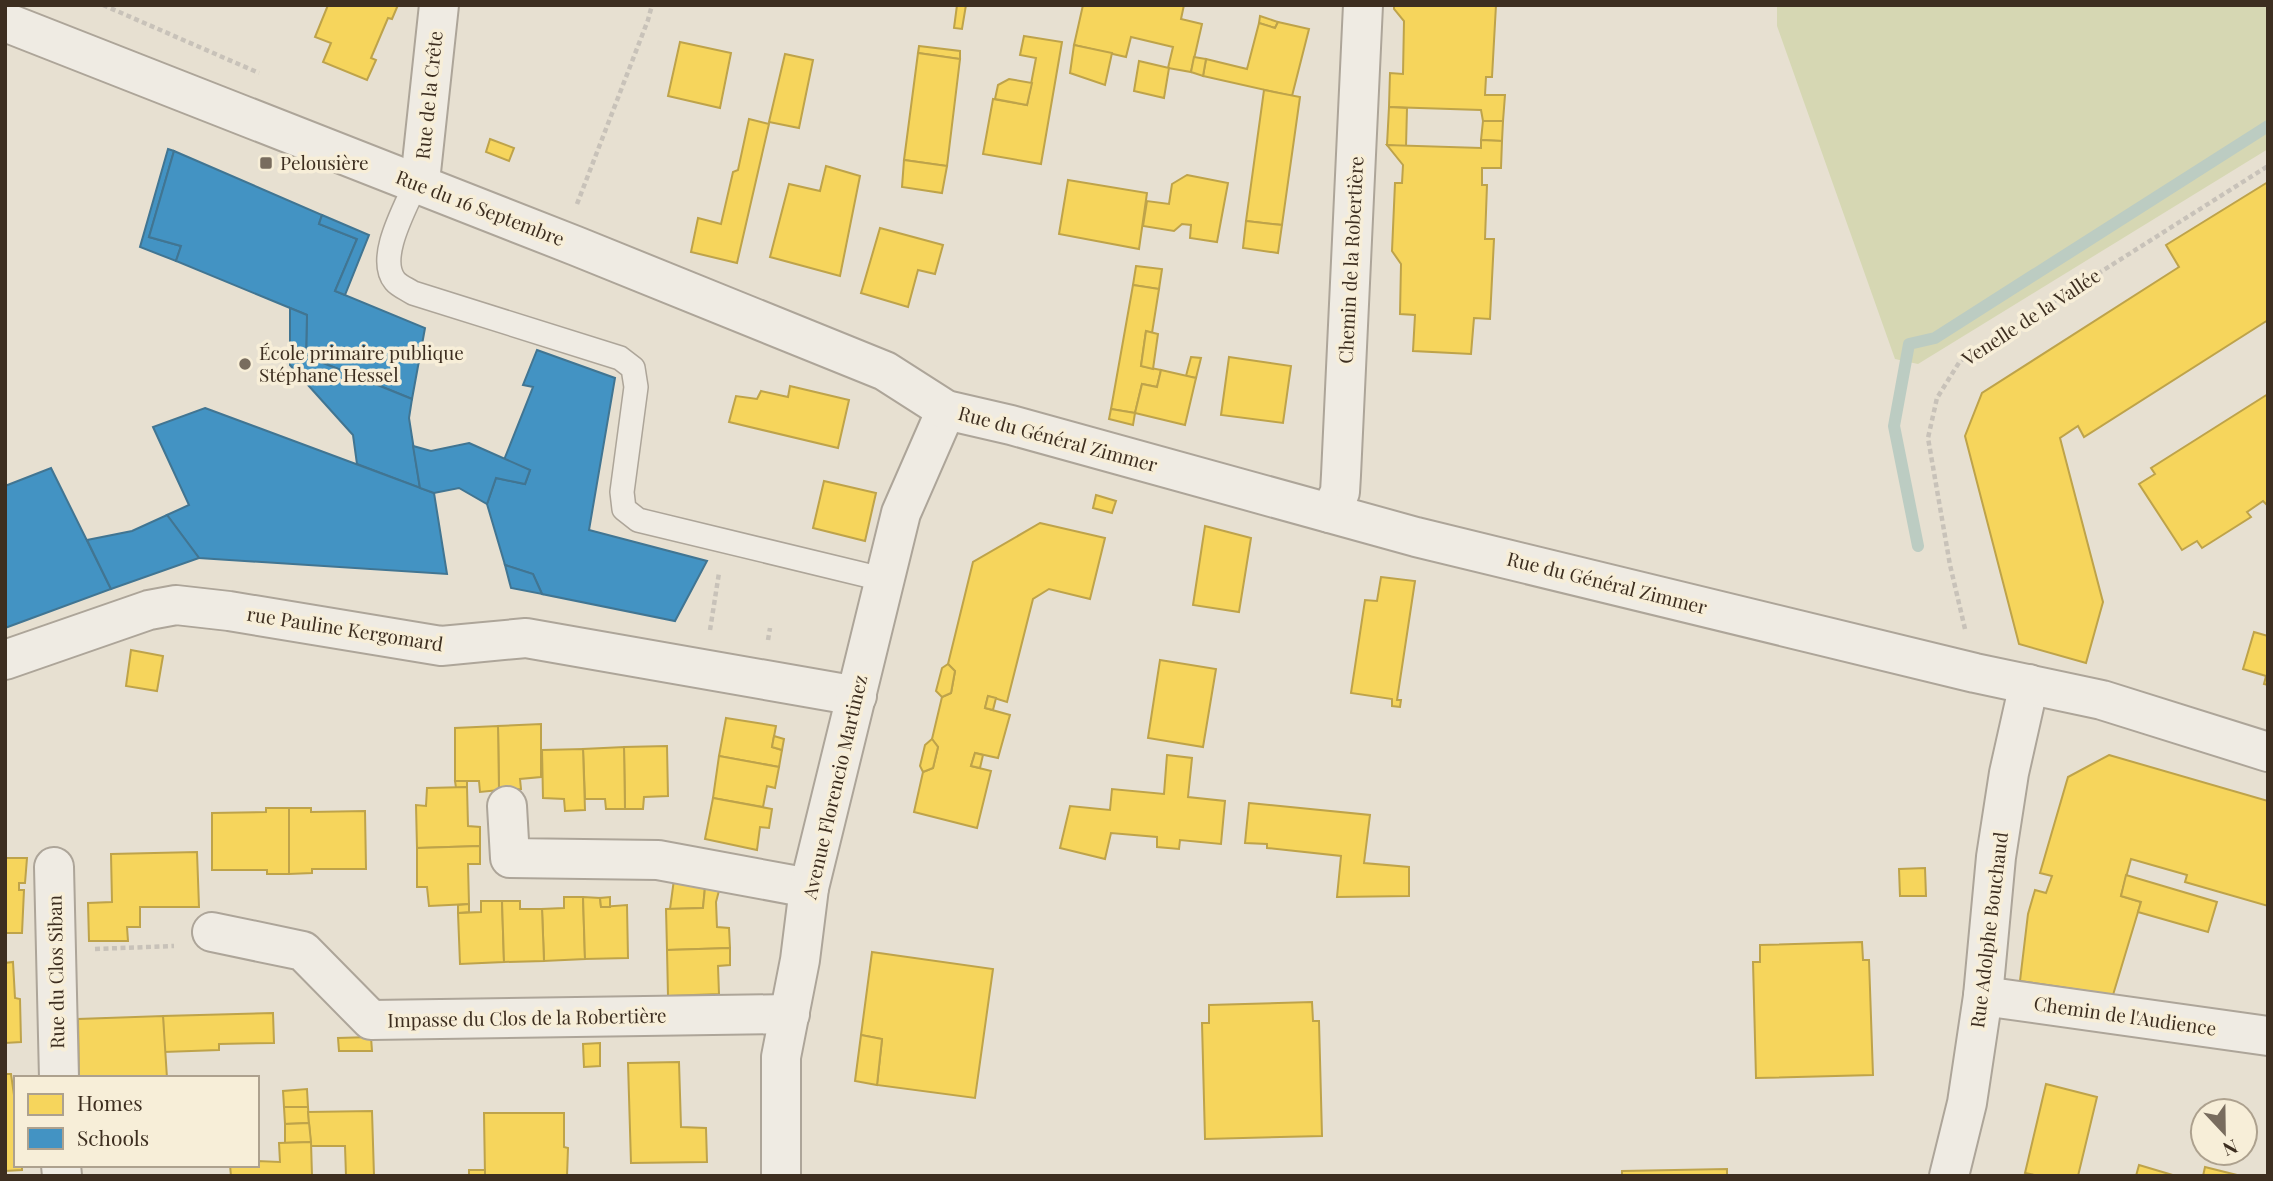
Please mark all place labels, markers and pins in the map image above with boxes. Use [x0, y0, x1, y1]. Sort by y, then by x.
place label: Pelousière [280, 149, 369, 175]
marker: Pelousière [258, 155, 274, 171]
place label: École primaire publique Stéphane Hessel [259, 339, 464, 387]
marker: École primaire publique Stéphane Hessel [237, 356, 253, 372]

